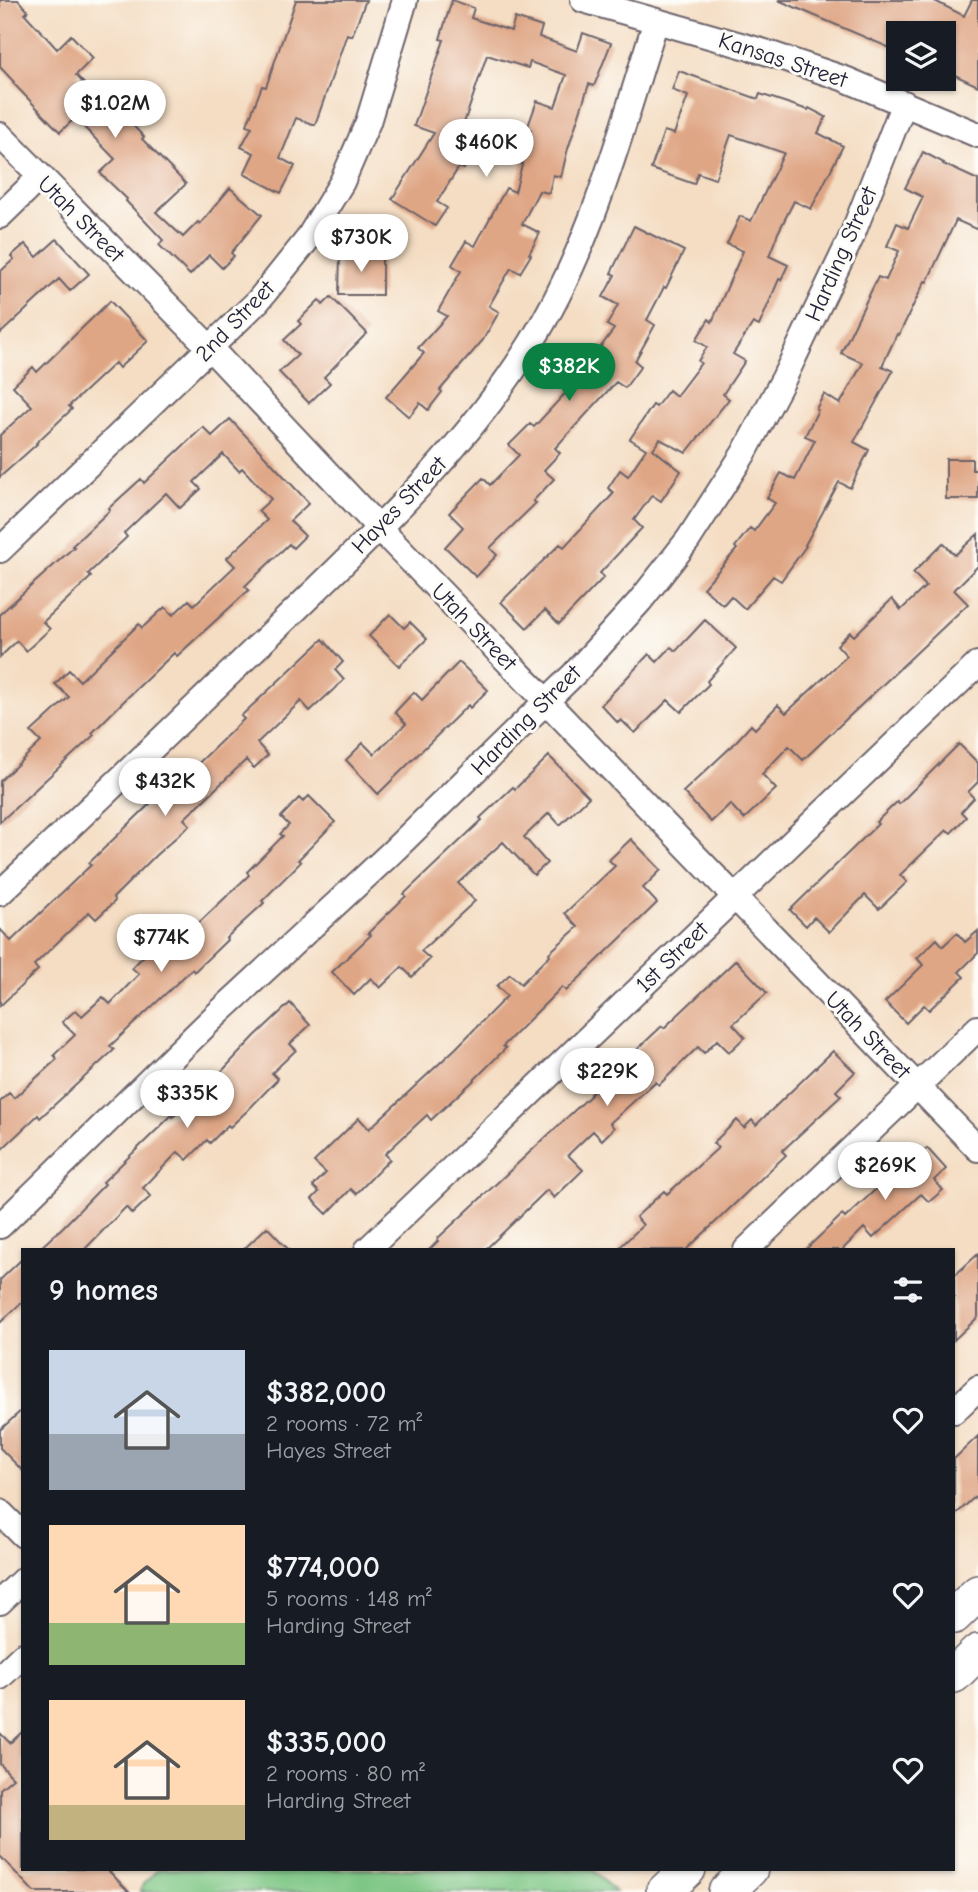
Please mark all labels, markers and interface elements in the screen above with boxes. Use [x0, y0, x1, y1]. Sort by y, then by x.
map controls [886, 21, 956, 91]
button: layers [886, 21, 956, 91]
street label: Kansas Street [715, 27, 852, 94]
pin: $1.02M [58, 80, 172, 140]
text: $1.02M [80, 89, 150, 116]
pin: $460K [437, 120, 535, 179]
text: $460K [455, 128, 517, 155]
street label: Utah Street [32, 170, 131, 269]
street label: Harding Street [799, 181, 883, 326]
pin: $730K [312, 215, 410, 274]
text: $730K [330, 223, 392, 250]
street label: 2nd Street [190, 274, 281, 367]
pin: $382K [520, 344, 618, 403]
text: $382K [538, 352, 600, 379]
street label: Hayes Street [346, 450, 453, 559]
street label: Utah Street [426, 578, 523, 677]
street label: Harding Street [465, 658, 588, 781]
pin: $432K [116, 758, 214, 818]
text: $432K [135, 767, 195, 794]
pin: $774K [112, 914, 210, 974]
street label: 1st Street [630, 915, 715, 998]
text: $774K [133, 923, 189, 950]
street label: Utah Street [820, 986, 917, 1085]
pin: $229K [558, 1048, 656, 1108]
text: $229K [576, 1057, 638, 1084]
pin: $335K [138, 1070, 236, 1130]
text: $335K [156, 1079, 218, 1106]
pin: $269K [836, 1142, 934, 1202]
text: $269K [854, 1151, 916, 1178]
icon: filters [889, 1271, 927, 1309]
text: 9 homes [49, 1273, 158, 1308]
text: $382,000 [266, 1375, 386, 1410]
icon: home [105, 1378, 189, 1462]
icon: heart [889, 1401, 927, 1439]
text: 2 rooms · 72 m² [266, 1410, 422, 1437]
text: Hayes Street [266, 1437, 391, 1464]
text: $774,000 [266, 1550, 380, 1585]
icon: home [105, 1553, 189, 1637]
icon: heart [889, 1576, 927, 1614]
text: 5 rooms · 148 m² [266, 1585, 432, 1612]
text: Harding Street [266, 1612, 411, 1639]
text: $335,000 [266, 1725, 387, 1760]
icon: home [105, 1728, 189, 1812]
icon: heart [889, 1751, 927, 1789]
text: 2 rooms · 80 m² [266, 1760, 425, 1787]
text: Harding Street [266, 1787, 411, 1814]

